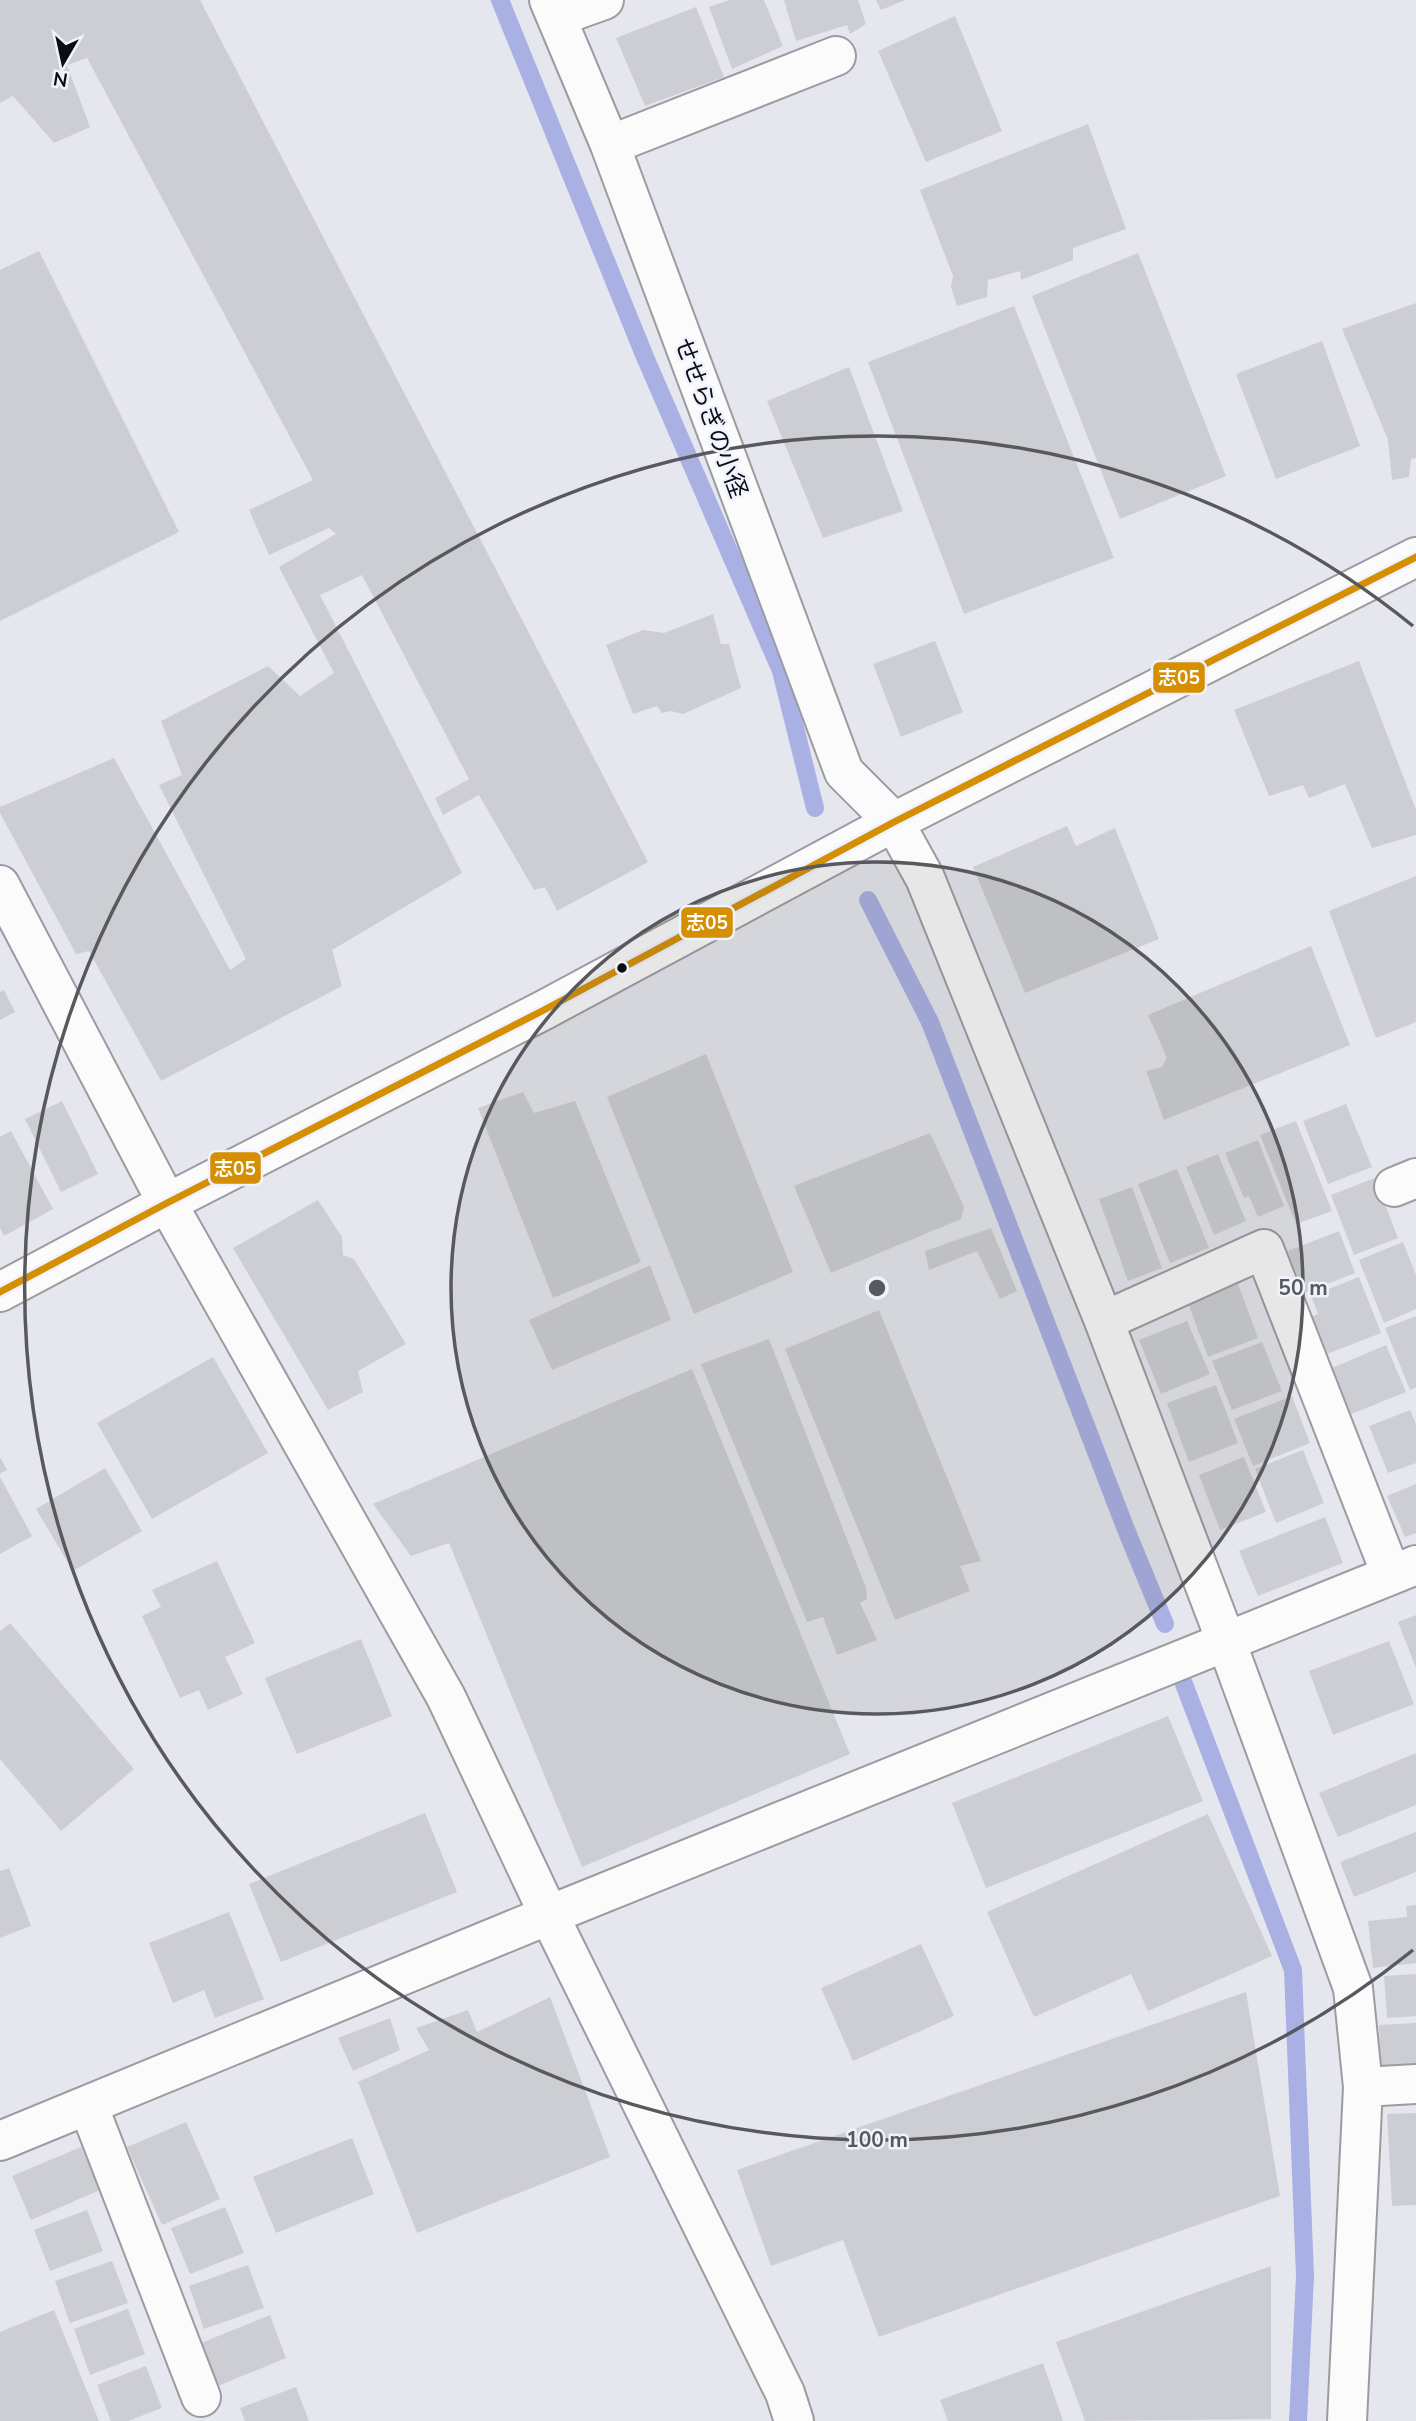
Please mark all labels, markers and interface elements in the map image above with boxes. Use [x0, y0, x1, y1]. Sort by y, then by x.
north arrow [28, 28, 98, 98]
text: N [51, 65, 70, 93]
street label: せせらぎの小径 [667, 334, 755, 502]
line badge: 志05 [1152, 661, 1206, 694]
text: 志05 [1158, 665, 1200, 691]
line badge: 志05 [680, 906, 734, 939]
text: 志05 [686, 910, 728, 936]
unlabelled marker [615, 961, 629, 975]
line badge: 志05 [209, 1151, 262, 1185]
text: 志05 [214, 1156, 256, 1182]
text: 50 m [1278, 1274, 1328, 1302]
centre of rings [865, 1276, 889, 1300]
text: 100 m [846, 2126, 908, 2154]

